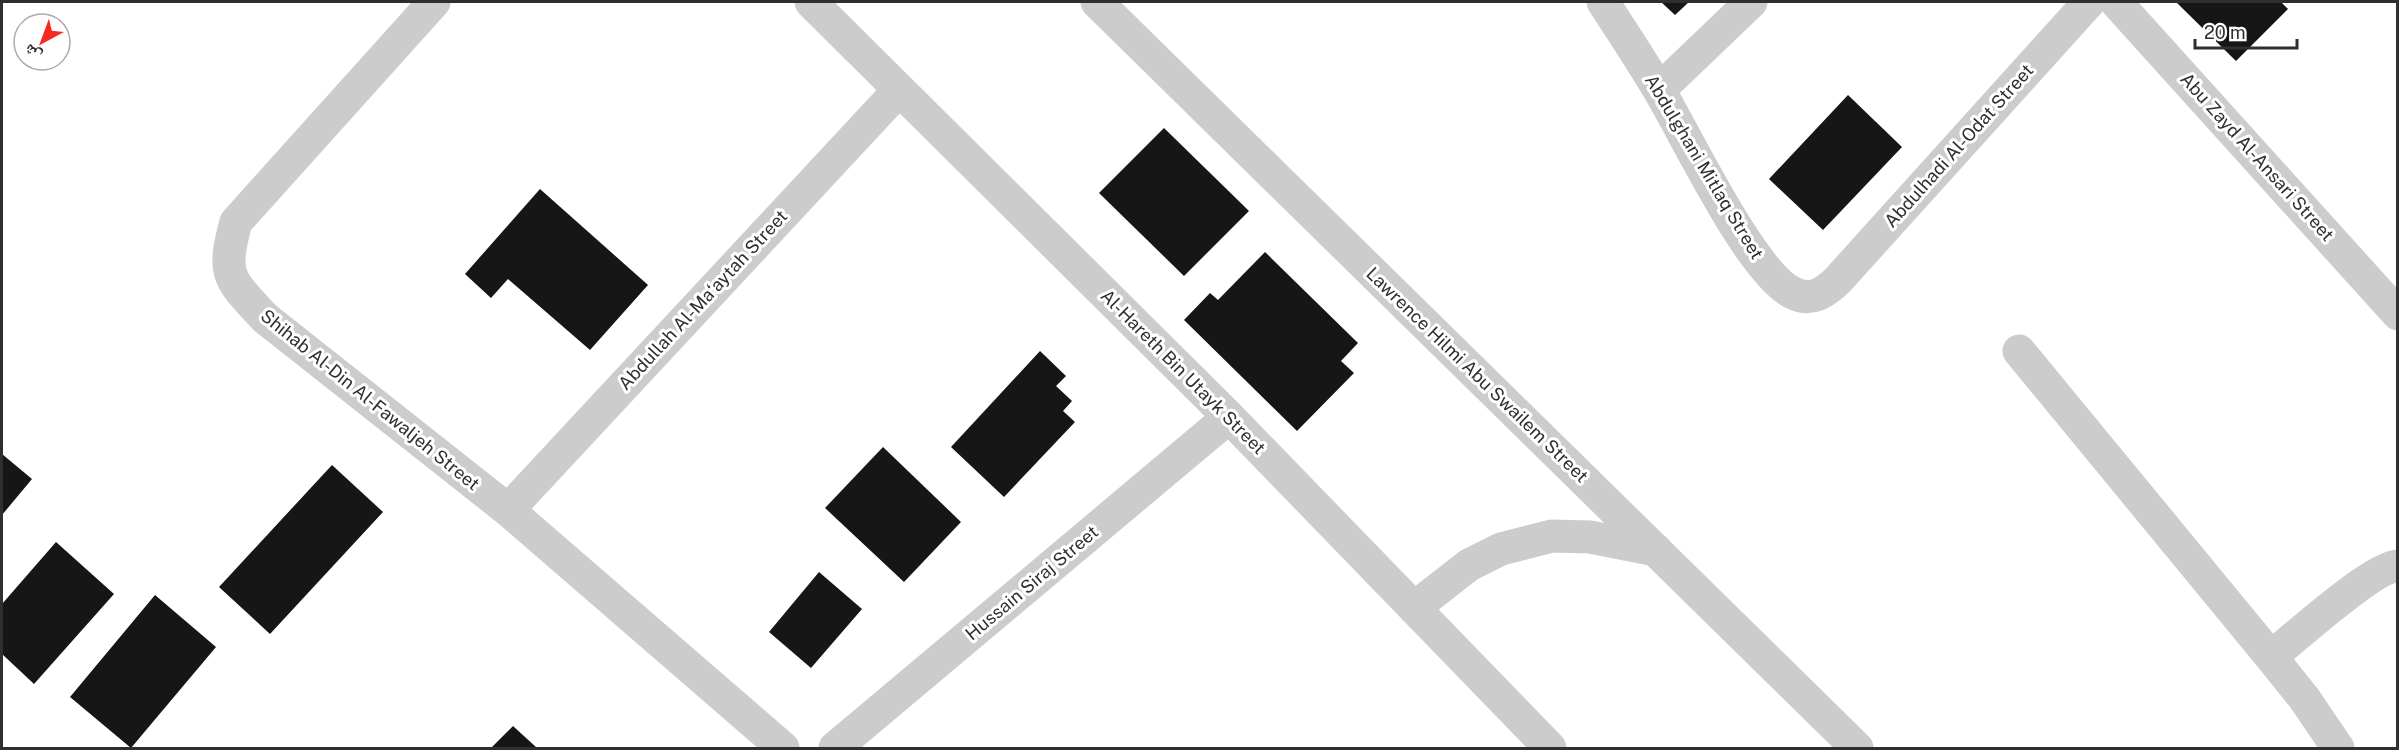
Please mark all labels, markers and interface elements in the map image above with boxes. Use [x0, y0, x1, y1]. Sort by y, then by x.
north arrow [12, 12, 72, 72]
scale bar [2195, 12, 2297, 50]
text: 20 m [2204, 22, 2246, 43]
text: ش [20, 40, 45, 66]
street label: Abdulhadi Al-Odat Street [1880, 60, 2037, 232]
street label: Abu Zayd Al-Ansari Street [2176, 68, 2338, 245]
street label: Abdulghani Mitlaq Street [1641, 71, 1768, 263]
street label: Abdullah Al-Ma‘aytah Street [614, 205, 791, 394]
street label: Lawrence Hilmi Abu Swailem Street [1362, 263, 1593, 486]
street label: Al-Hareth Bin Utayk Street [1097, 285, 1270, 458]
street label: Shihab Al-Din Al-Fawaljeh Street [257, 305, 484, 494]
street label: Hussain Siraj Street [961, 521, 1102, 644]

